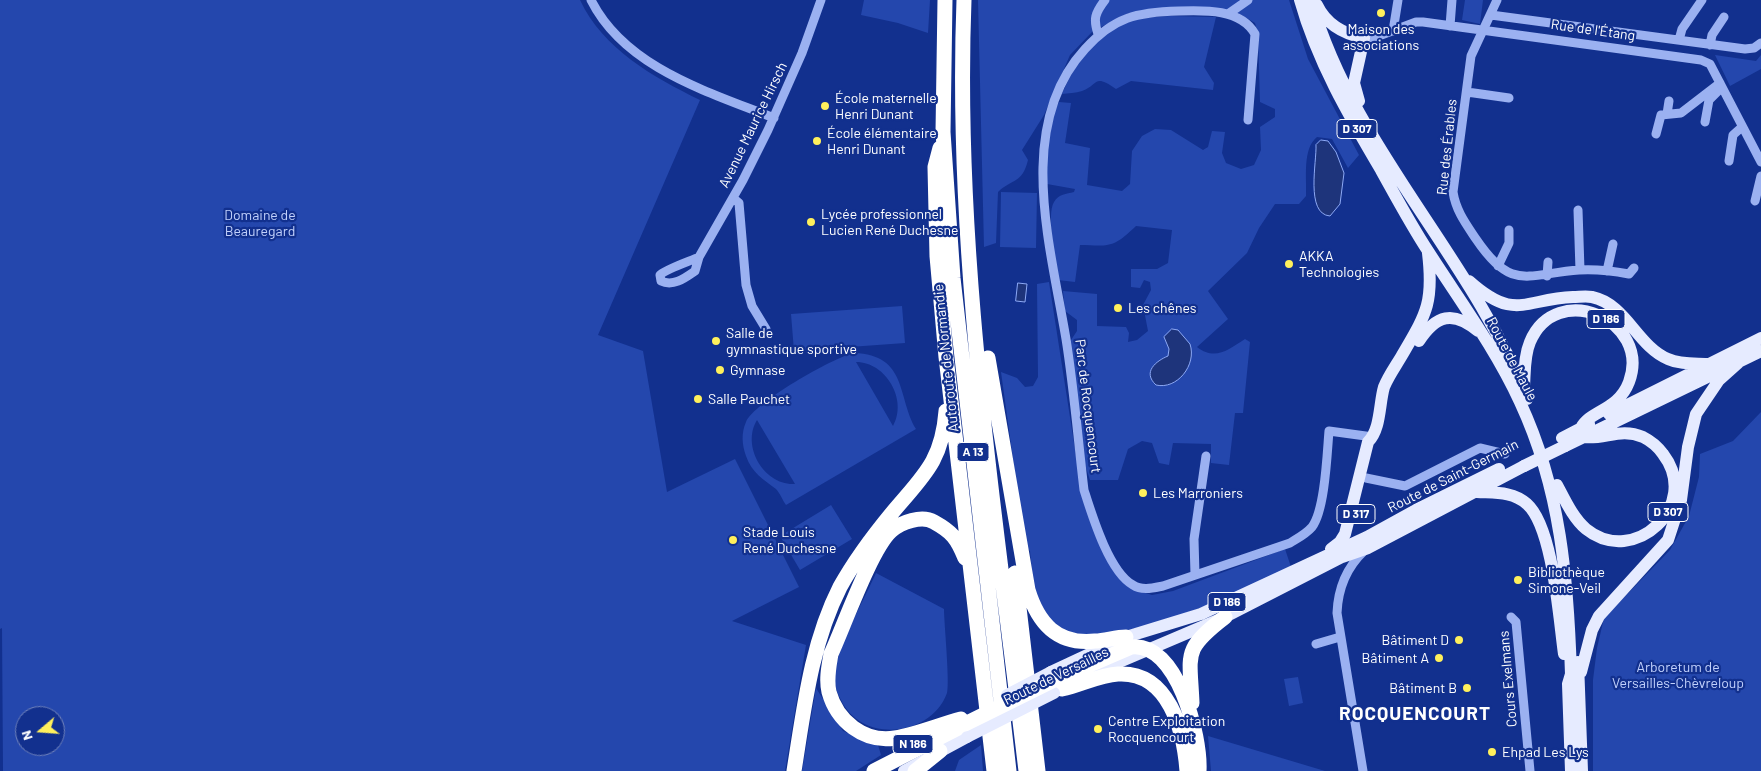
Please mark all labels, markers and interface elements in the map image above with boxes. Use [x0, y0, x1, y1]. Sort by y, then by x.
marker: Maison des associations [1375, 7, 1387, 19]
street label: Rue de l'Étang [1550, 16, 1636, 44]
place label: Maison des associations [1343, 21, 1419, 54]
street label: Avenue Maurice Hirsch [715, 60, 791, 190]
place label: École maternelle Henri Dunant [835, 90, 937, 122]
street label: Rue des Érables [1434, 98, 1460, 196]
marker: École maternelle Henri Dunant [819, 100, 831, 112]
road number: D 307 [1337, 120, 1377, 138]
place label: École élémentaire Henri Dunant [827, 125, 937, 158]
marker: École élémentaire Henri Dunant [811, 135, 823, 147]
place label: Lycée professionnel Lucien René Duchesne [821, 206, 958, 238]
park label: Domaine de Beauregard [224, 207, 296, 240]
marker: Lycée professionnel Lucien René Duchesne [805, 216, 817, 228]
place label: AKKA Technologies [1299, 248, 1379, 280]
marker: AKKA Technologies [1283, 258, 1295, 270]
street label: Autoroute de Normandie [930, 283, 962, 433]
place label: Les chênes [1128, 300, 1197, 316]
marker: Les chênes [1112, 302, 1124, 314]
road number: D 186 [1587, 310, 1625, 328]
street label: Route de Maule [1483, 314, 1541, 404]
place label: Salle de gymnastique sportive [726, 325, 857, 358]
marker: Salle de gymnastique sportive [710, 335, 722, 347]
street label: Parc de Rocquencourt [1071, 338, 1105, 474]
place label: Gymnase [730, 362, 786, 378]
marker: Gymnase [714, 364, 726, 376]
place label: Salle Pauchet [708, 391, 790, 407]
marker: Salle Pauchet [692, 393, 704, 405]
street label: Route de Saint-Germain [1385, 436, 1521, 516]
road number: A 13 [957, 442, 989, 462]
place label: Les Marroniers [1153, 485, 1243, 501]
marker: Les Marroniers [1137, 487, 1149, 499]
road number: D 307 [1648, 502, 1688, 522]
road number: D 317 [1337, 504, 1375, 524]
place label: Stade Louis René Duchesne [743, 524, 836, 556]
marker: Stade Louis René Duchesne [727, 534, 739, 546]
place label: Bibliothèque Simone-Veil [1528, 564, 1605, 596]
marker: Bibliothèque Simone-Veil [1512, 574, 1524, 586]
road number: D 186 [1208, 592, 1246, 612]
street label: Cours Exelmans [1495, 630, 1521, 728]
place label: Bâtiment D [1381, 632, 1449, 648]
marker: Bâtiment D [1453, 634, 1465, 646]
street label: Route de Versailles [1001, 643, 1111, 709]
place label: Bâtiment A [1362, 650, 1429, 666]
marker: Bâtiment A [1433, 652, 1445, 664]
park label: Arboretum de Versailles-Chèvreloup [1612, 659, 1744, 692]
place label: Bâtiment B [1389, 680, 1457, 696]
marker: Bâtiment B [1461, 682, 1473, 694]
district label: ROCQUENCOURT [1337, 703, 1493, 725]
north arrow [15, 706, 65, 756]
place label: Centre Exploitation Rocquencourt [1108, 713, 1225, 746]
marker: Centre Exploitation Rocquencourt [1092, 723, 1104, 735]
text: N [17, 728, 36, 743]
road number: N 186 [893, 734, 933, 754]
place label: Ehpad Les Lys [1502, 744, 1589, 760]
marker: Ehpad Les Lys [1486, 746, 1498, 758]

